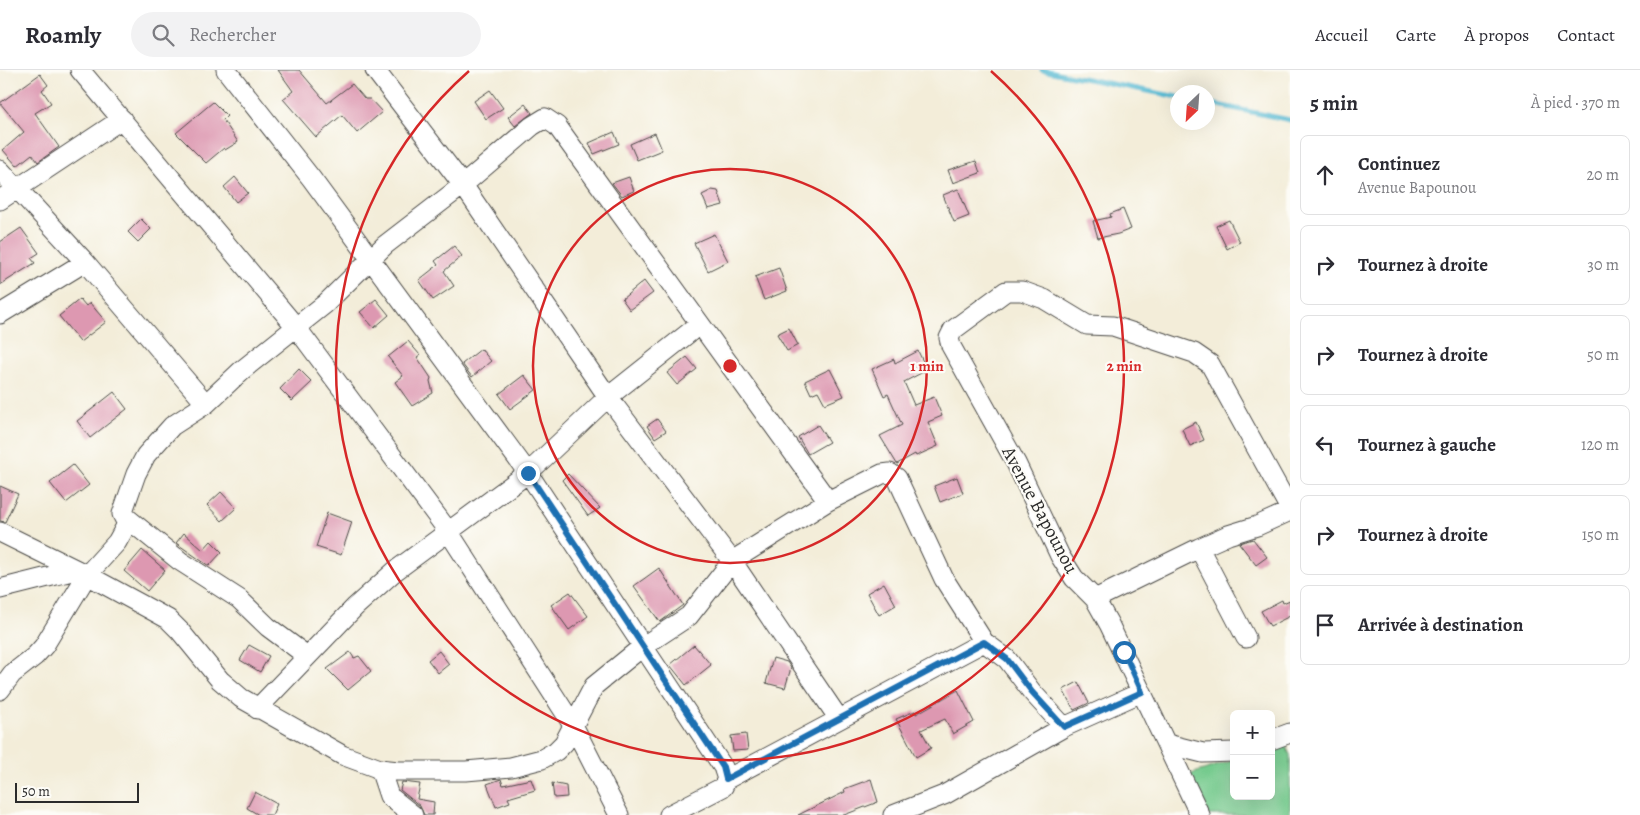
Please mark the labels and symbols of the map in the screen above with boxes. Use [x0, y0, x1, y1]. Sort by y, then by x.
north arrow [1170, 85, 1215, 130]
text: 1 min [910, 356, 944, 376]
text: 2 min [1106, 356, 1142, 376]
centre of rings [721, 357, 739, 375]
street label: Avenue Bapounou [995, 441, 1085, 579]
route end [517, 462, 540, 485]
route start [1113, 641, 1136, 664]
scale bar [15, 780, 139, 803]

